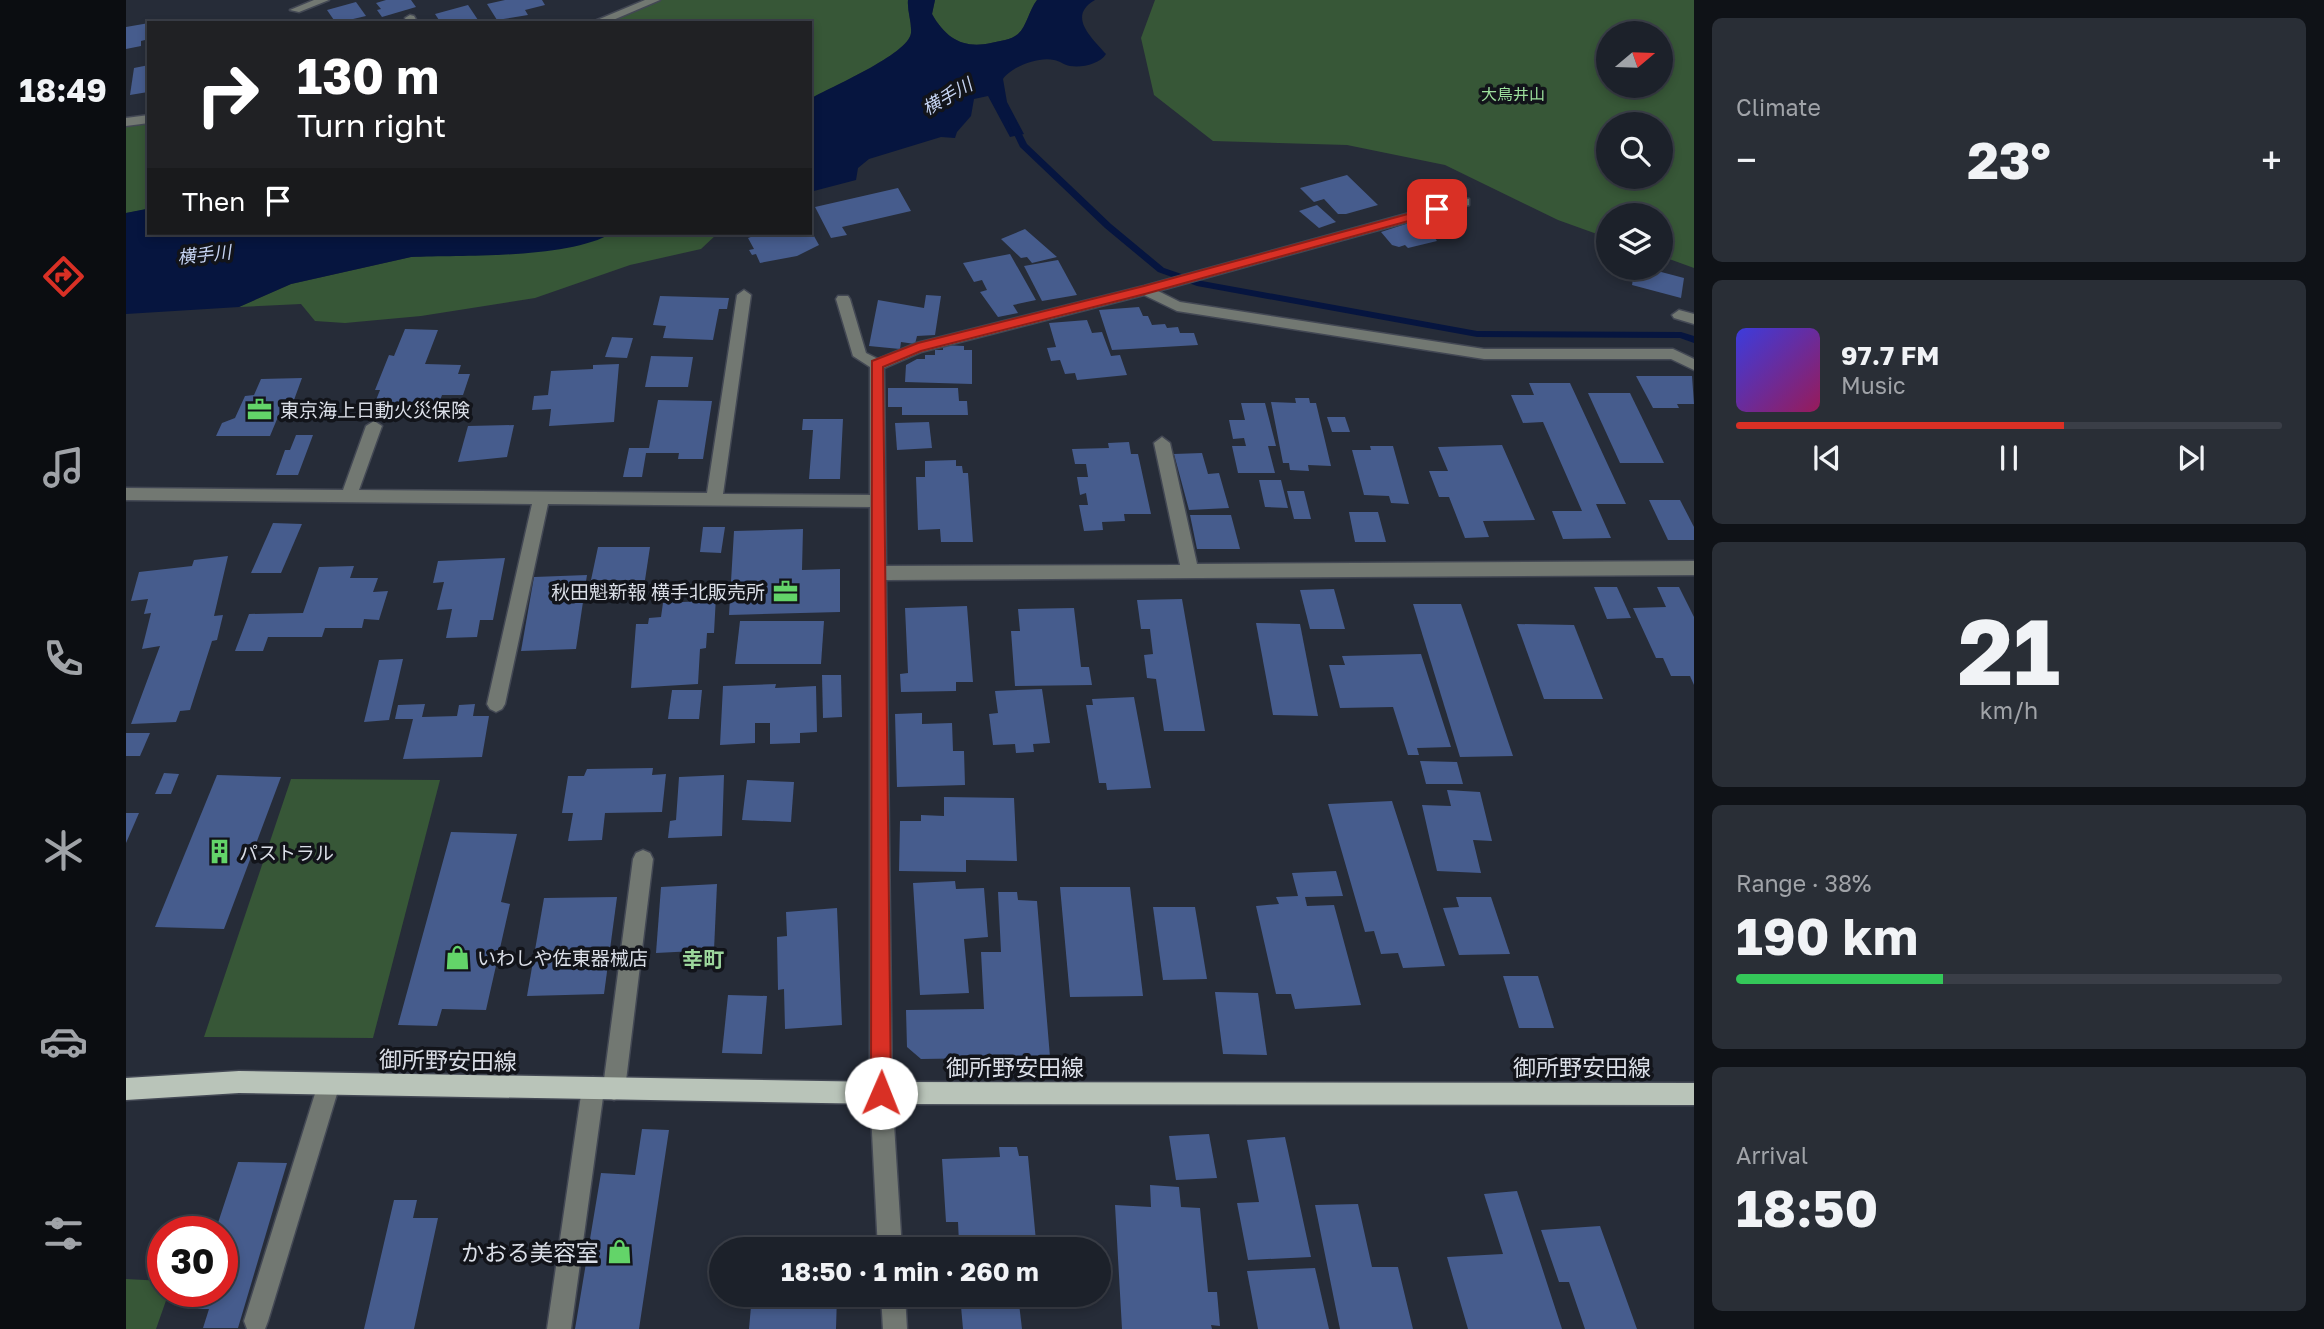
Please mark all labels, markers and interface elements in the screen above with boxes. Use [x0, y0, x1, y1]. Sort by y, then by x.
north arrow [1596, 21, 1673, 98]
map controls [1596, 21, 1673, 280]
text: 130 m [297, 46, 439, 105]
icon: right [182, 49, 273, 140]
text: 18:49 [19, 71, 107, 109]
water label: 横手川 [918, 72, 978, 119]
park label: 大鳥井山 [1481, 84, 1545, 104]
text: Climate [1736, 93, 1821, 121]
text: Turn right [297, 106, 446, 144]
button: search [1596, 112, 1673, 189]
text: 23° [1967, 128, 2051, 190]
text: − [1736, 137, 1757, 182]
text: + [2261, 137, 2282, 182]
pin [1407, 179, 1467, 239]
icon: arrive [259, 182, 297, 220]
text: Then [182, 186, 245, 217]
icon: arrive [1418, 190, 1456, 228]
button: layers [1596, 203, 1673, 280]
water label: 横手川 [176, 240, 234, 268]
icon: directions [39, 252, 88, 301]
text: 97.7 FM [1841, 340, 1939, 371]
text: Music [1841, 371, 1906, 399]
office icon: 東京海上日動火災保険 [246, 395, 274, 423]
place label: 東京海上日動火災保険 [280, 398, 470, 421]
icon: previous [1808, 439, 1846, 477]
icon: pause [1990, 439, 2028, 477]
icon: next [2172, 439, 2210, 477]
icon: music [39, 443, 88, 492]
office icon: 秋田魁新報 横手北販売所 [771, 577, 799, 605]
place label: 秋田魁新報 横手北販売所 [551, 580, 765, 603]
text: 21 [1958, 596, 2060, 705]
icon: phone [39, 634, 88, 683]
text: km/h [1980, 696, 2038, 724]
icon: climate [39, 826, 88, 875]
building icon: パストラル [205, 838, 233, 866]
place label: パストラル [239, 841, 334, 864]
text: Range · 38% [1736, 869, 1871, 897]
text: 190 km [1736, 904, 1918, 966]
shop icon: いわしや佐東器械店 [443, 943, 471, 971]
place label: いわしや佐東器械店 [477, 946, 648, 969]
district label: 幸町 [682, 946, 724, 972]
icon: car [39, 1017, 88, 1066]
street label: 御所野安田線 [379, 1045, 517, 1075]
street label: 御所野安田線 [946, 1053, 1084, 1081]
street label: 御所野安田線 [1513, 1053, 1651, 1081]
position arrow [844, 1056, 918, 1130]
text: Arrival [1736, 1141, 1808, 1169]
text: 18:50 [1736, 1176, 1878, 1238]
icon: filters [39, 1209, 88, 1258]
speed limit sign: 30 [147, 1216, 238, 1307]
place label: かおる美容室 [461, 1238, 599, 1266]
shop icon: かおる美容室 [605, 1238, 633, 1266]
text: 18:50 · 1 min · 260 m [781, 1256, 1039, 1287]

